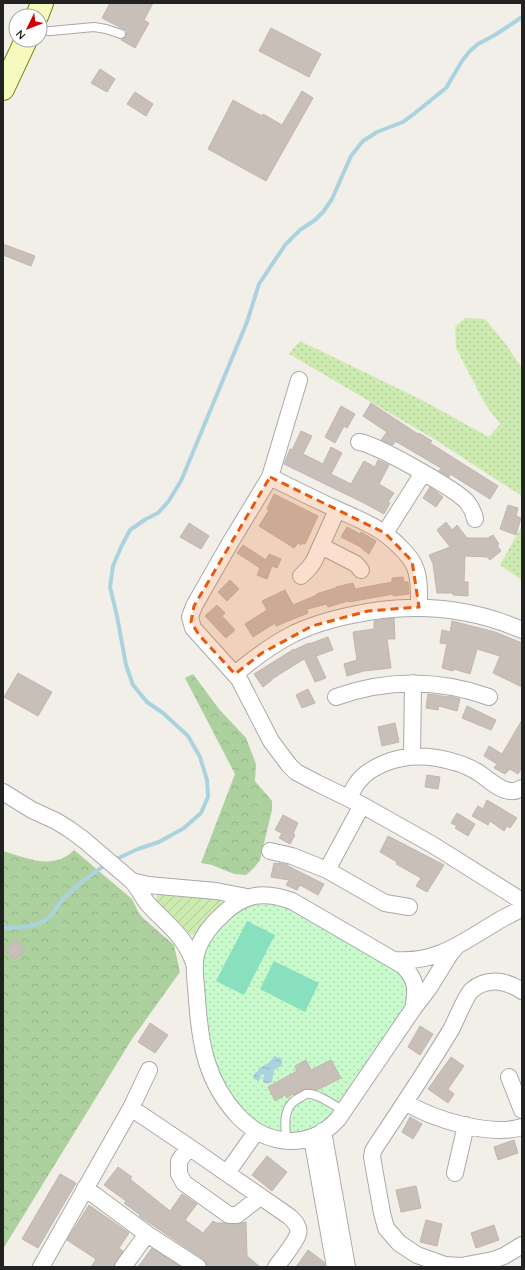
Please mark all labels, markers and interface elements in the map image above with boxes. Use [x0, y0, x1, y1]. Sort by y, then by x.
north arrow [8, 8, 48, 48]
text: N [13, 27, 29, 43]

